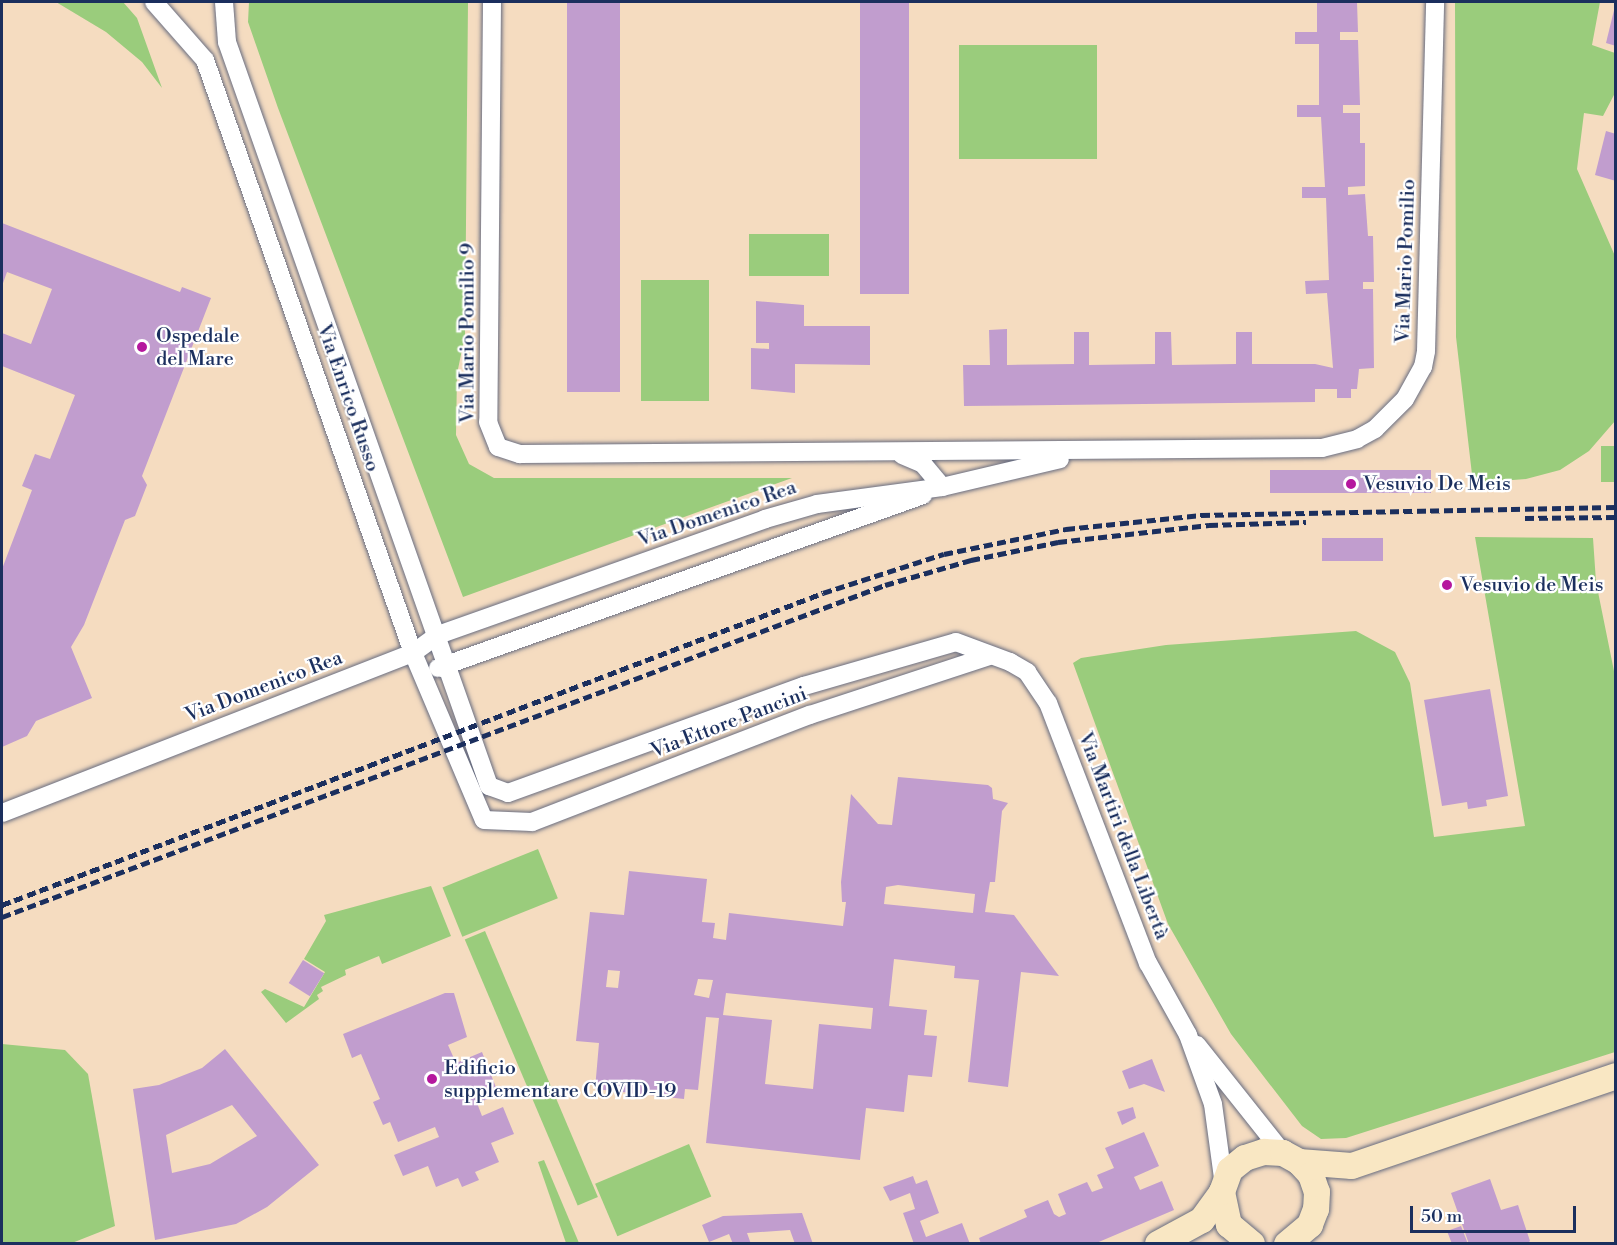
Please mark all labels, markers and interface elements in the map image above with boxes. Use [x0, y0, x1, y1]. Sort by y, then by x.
street label: Via Mario Pomilio [1391, 179, 1421, 343]
street label: Via Mario Pomilio 9 [456, 243, 480, 423]
street label: Via Enrico Russo [311, 321, 385, 475]
place label: Ospedale del Mare [156, 324, 240, 371]
marker: Ospedale del Mare [133, 338, 151, 356]
place label: Vesuvio De Meis [1363, 472, 1511, 496]
street label: Via Domenico Rea [634, 476, 800, 552]
marker: Vesuvio De Meis [1344, 477, 1358, 491]
place label: Vesuvio de Meis [1460, 573, 1603, 597]
marker: Vesuvio de Meis [1438, 576, 1456, 594]
street label: Via Domenico Rea [182, 646, 346, 728]
street label: Via Ettore Pancini [647, 682, 811, 764]
street label: Via Martiri della Libertà [1072, 729, 1174, 943]
place label: Edificio supplementare COVID-19 [444, 1056, 676, 1103]
marker: Edificio supplementare COVID-19 [425, 1072, 439, 1086]
scale bar [1413, 1194, 1580, 1232]
text: 50 m [1421, 1205, 1462, 1228]

